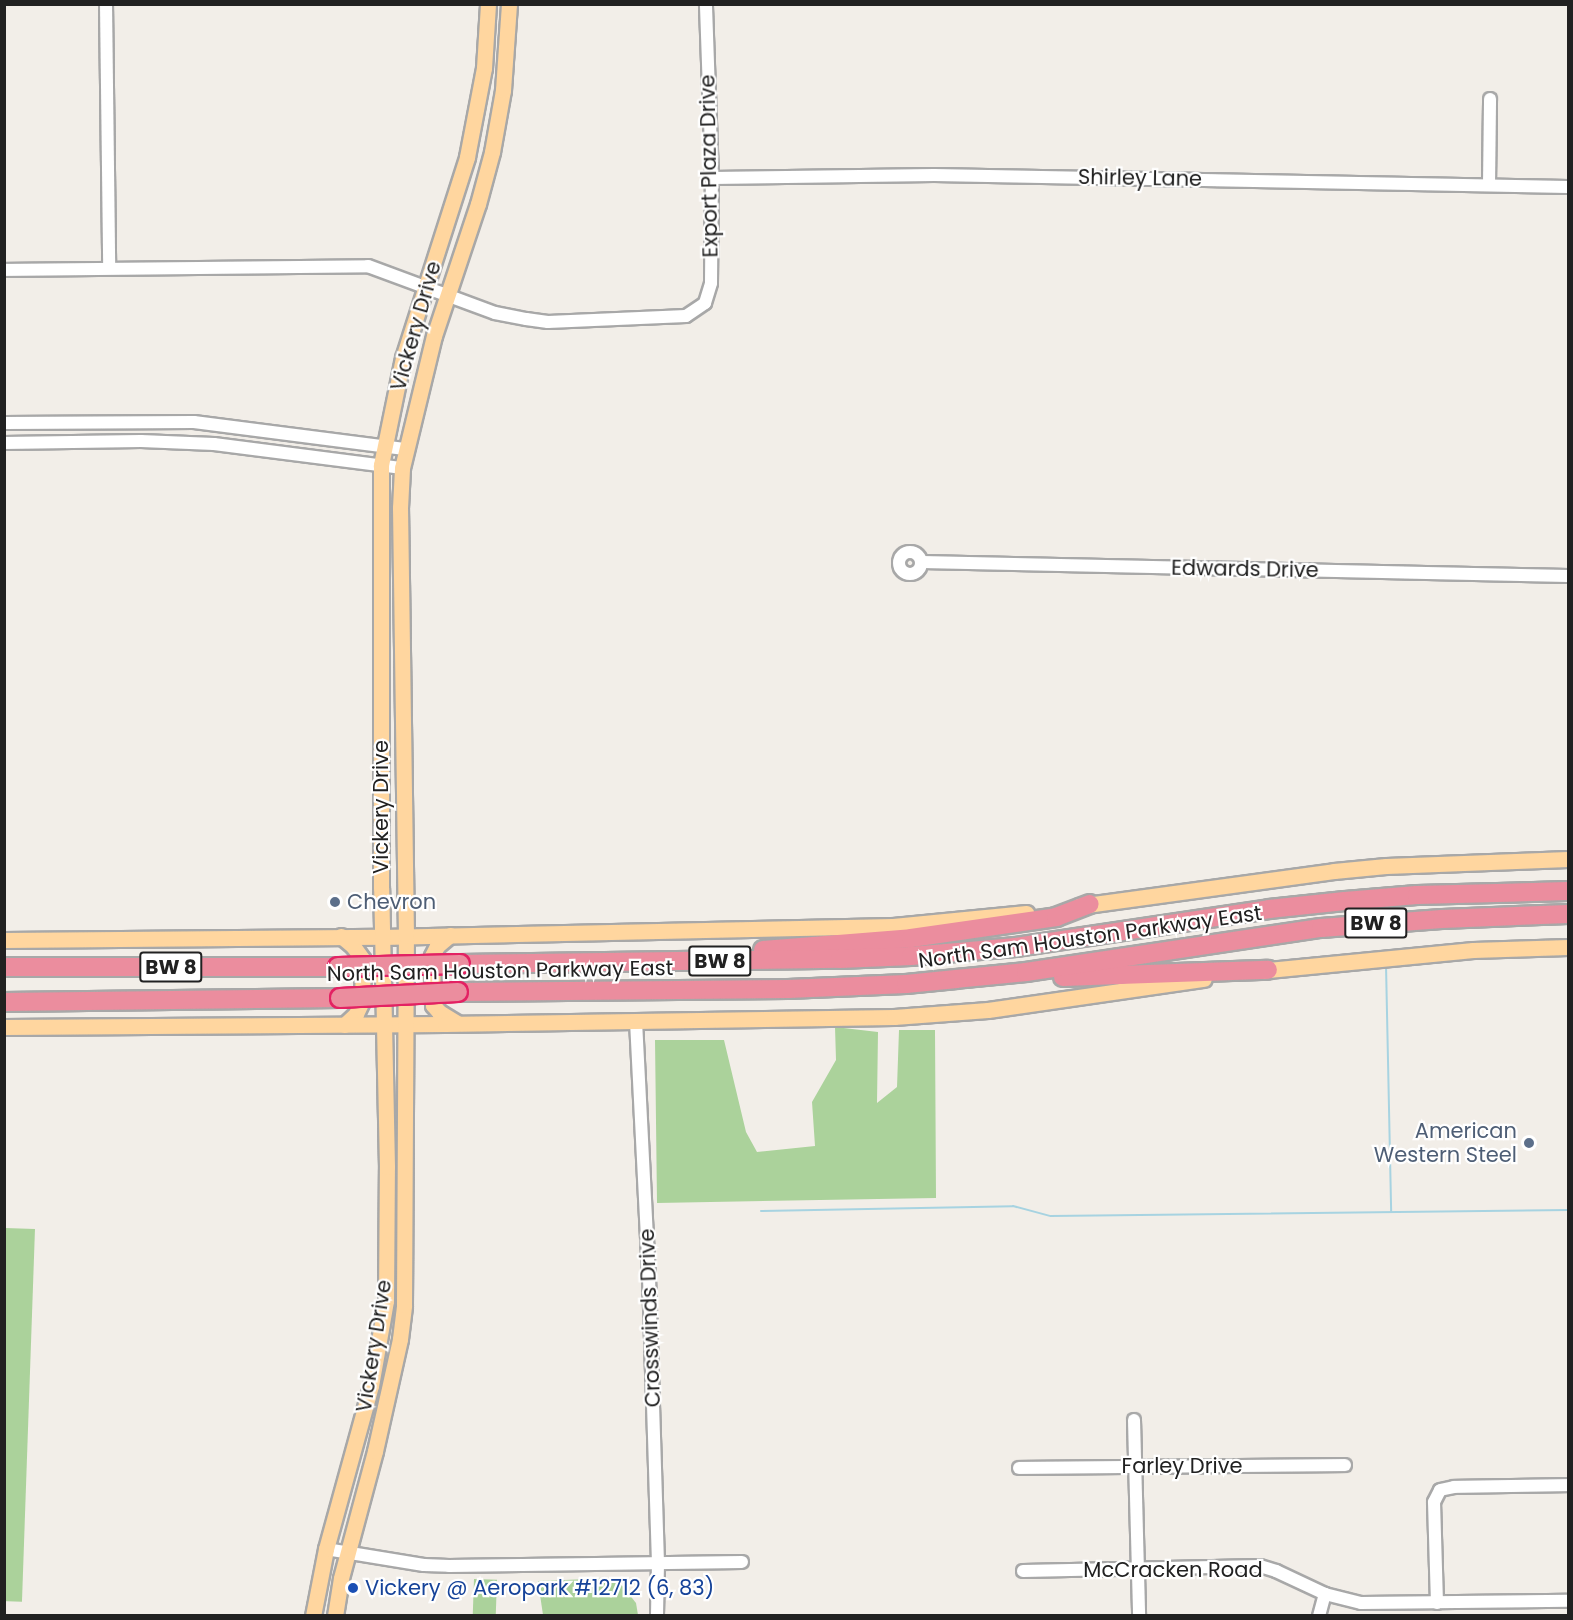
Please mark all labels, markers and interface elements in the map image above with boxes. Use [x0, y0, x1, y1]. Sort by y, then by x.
street label: Export Plaza Drive [695, 74, 723, 258]
street label: Shirley Lane [1078, 164, 1202, 192]
street label: Vickery Drive [385, 258, 447, 394]
street label: Edwards Drive [1171, 555, 1319, 583]
street label: Vickery Drive [368, 740, 394, 874]
place label: Chevron [347, 889, 436, 915]
marker: Chevron [328, 895, 342, 909]
street label: North Sam Houston Parkway East [917, 900, 1263, 974]
road number: BW 8 [1343, 906, 1409, 940]
road number: BW 8 [687, 944, 753, 978]
road number: BW 8 [138, 950, 204, 984]
street label: North Sam Houston Parkway East [327, 955, 673, 987]
place label: American Western Steel [1374, 1118, 1517, 1168]
marker: American Western Steel [1522, 1136, 1536, 1150]
street label: Crosswinds Drive [634, 1228, 666, 1408]
street label: Vickery Drive [351, 1278, 397, 1414]
street label: Farley Drive [1122, 1453, 1242, 1479]
street label: McCracken Road [1083, 1557, 1263, 1583]
place label: Vickery @ Aeropark #12712 (6, 83) [365, 1575, 714, 1601]
marker: Vickery @ Aeropark #12712 (6, 83) [346, 1581, 360, 1595]

